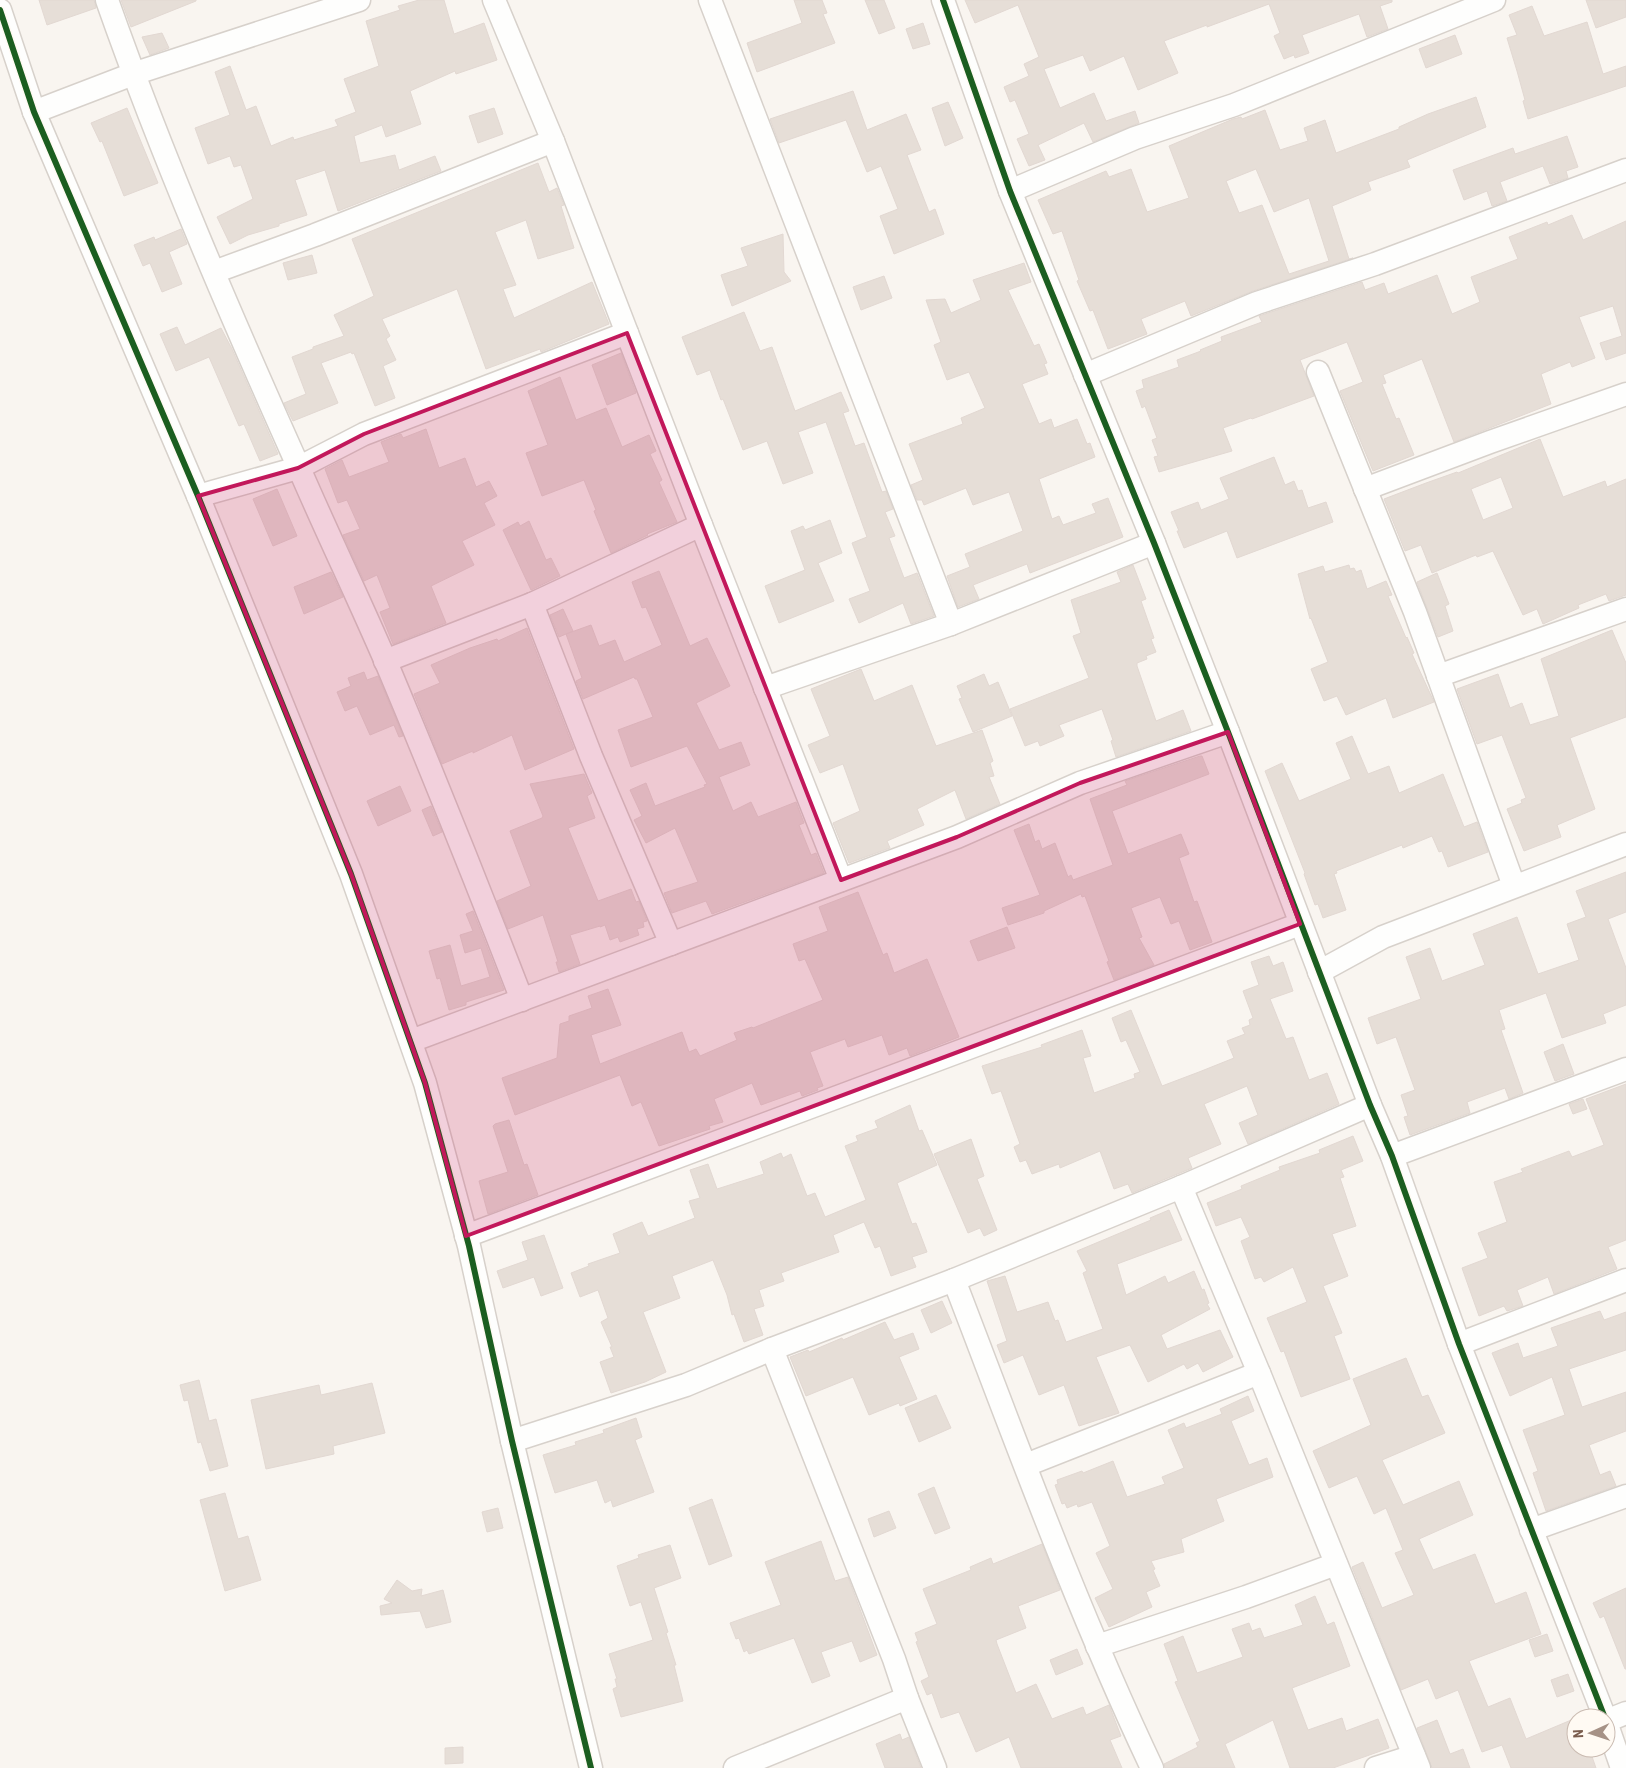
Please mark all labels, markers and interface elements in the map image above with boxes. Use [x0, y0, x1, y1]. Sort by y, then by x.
north arrow [1566, 1708, 1616, 1758]
text: N [1570, 1729, 1586, 1738]

